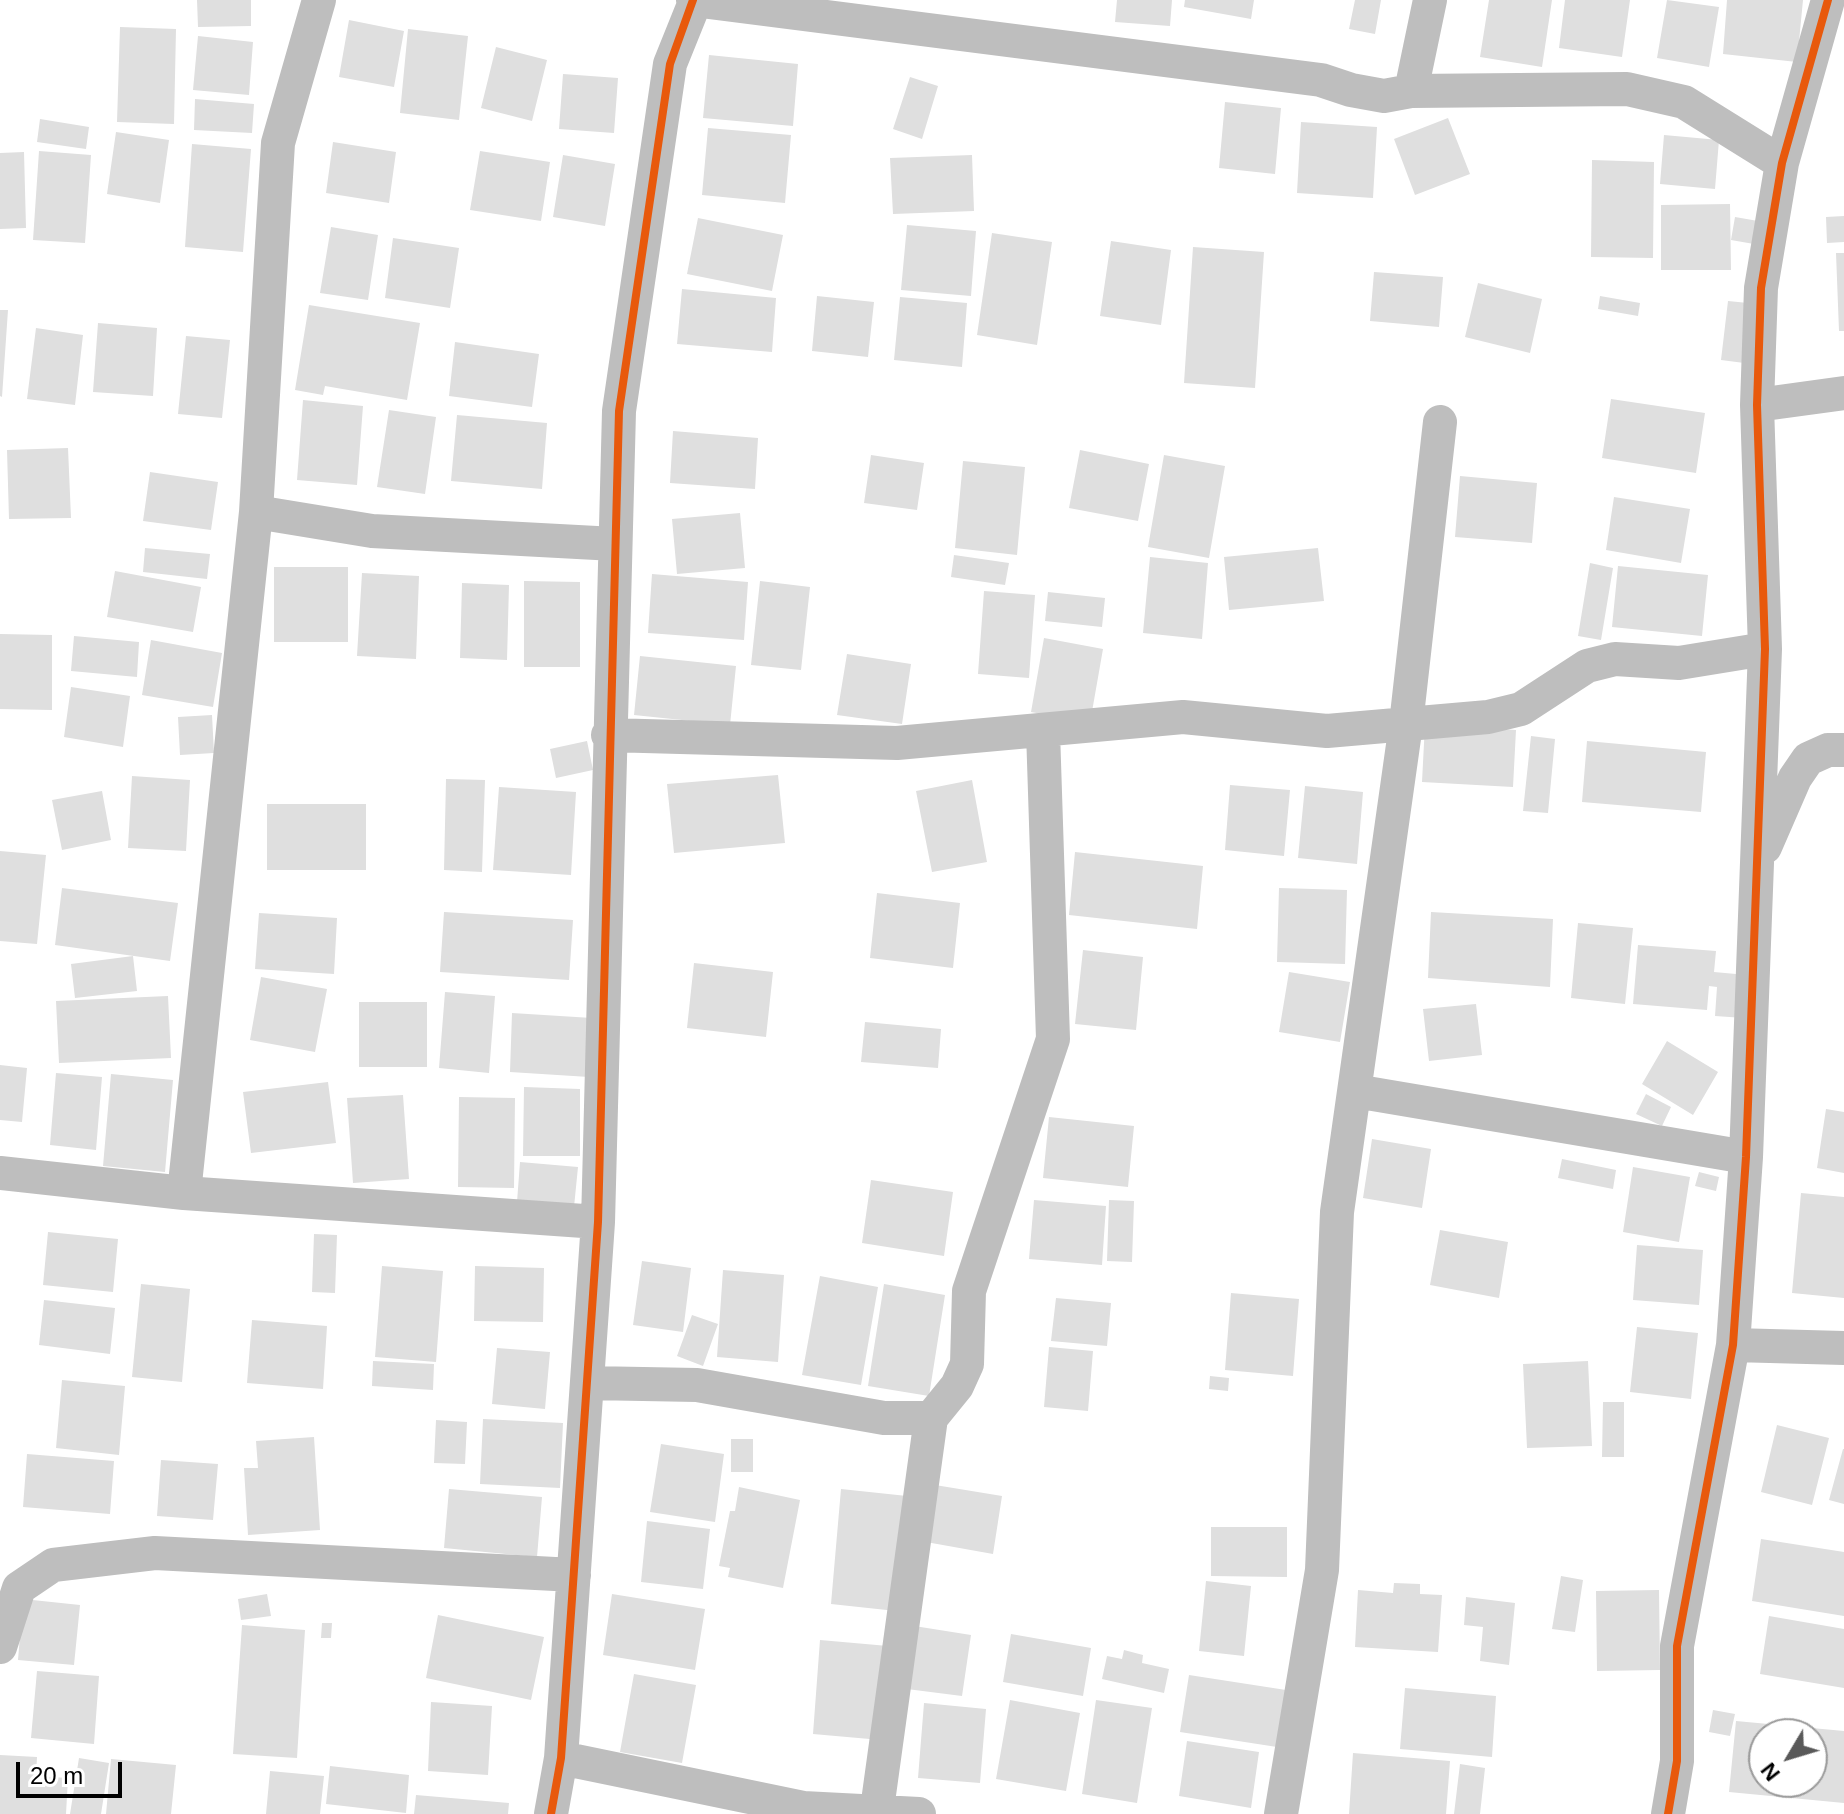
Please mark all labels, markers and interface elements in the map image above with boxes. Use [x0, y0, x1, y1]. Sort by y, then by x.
north arrow [1748, 1718, 1828, 1798]
scale bar [20, 1746, 126, 1796]
text: N [1756, 1758, 1785, 1786]
text: 20 m [30, 1762, 83, 1789]

